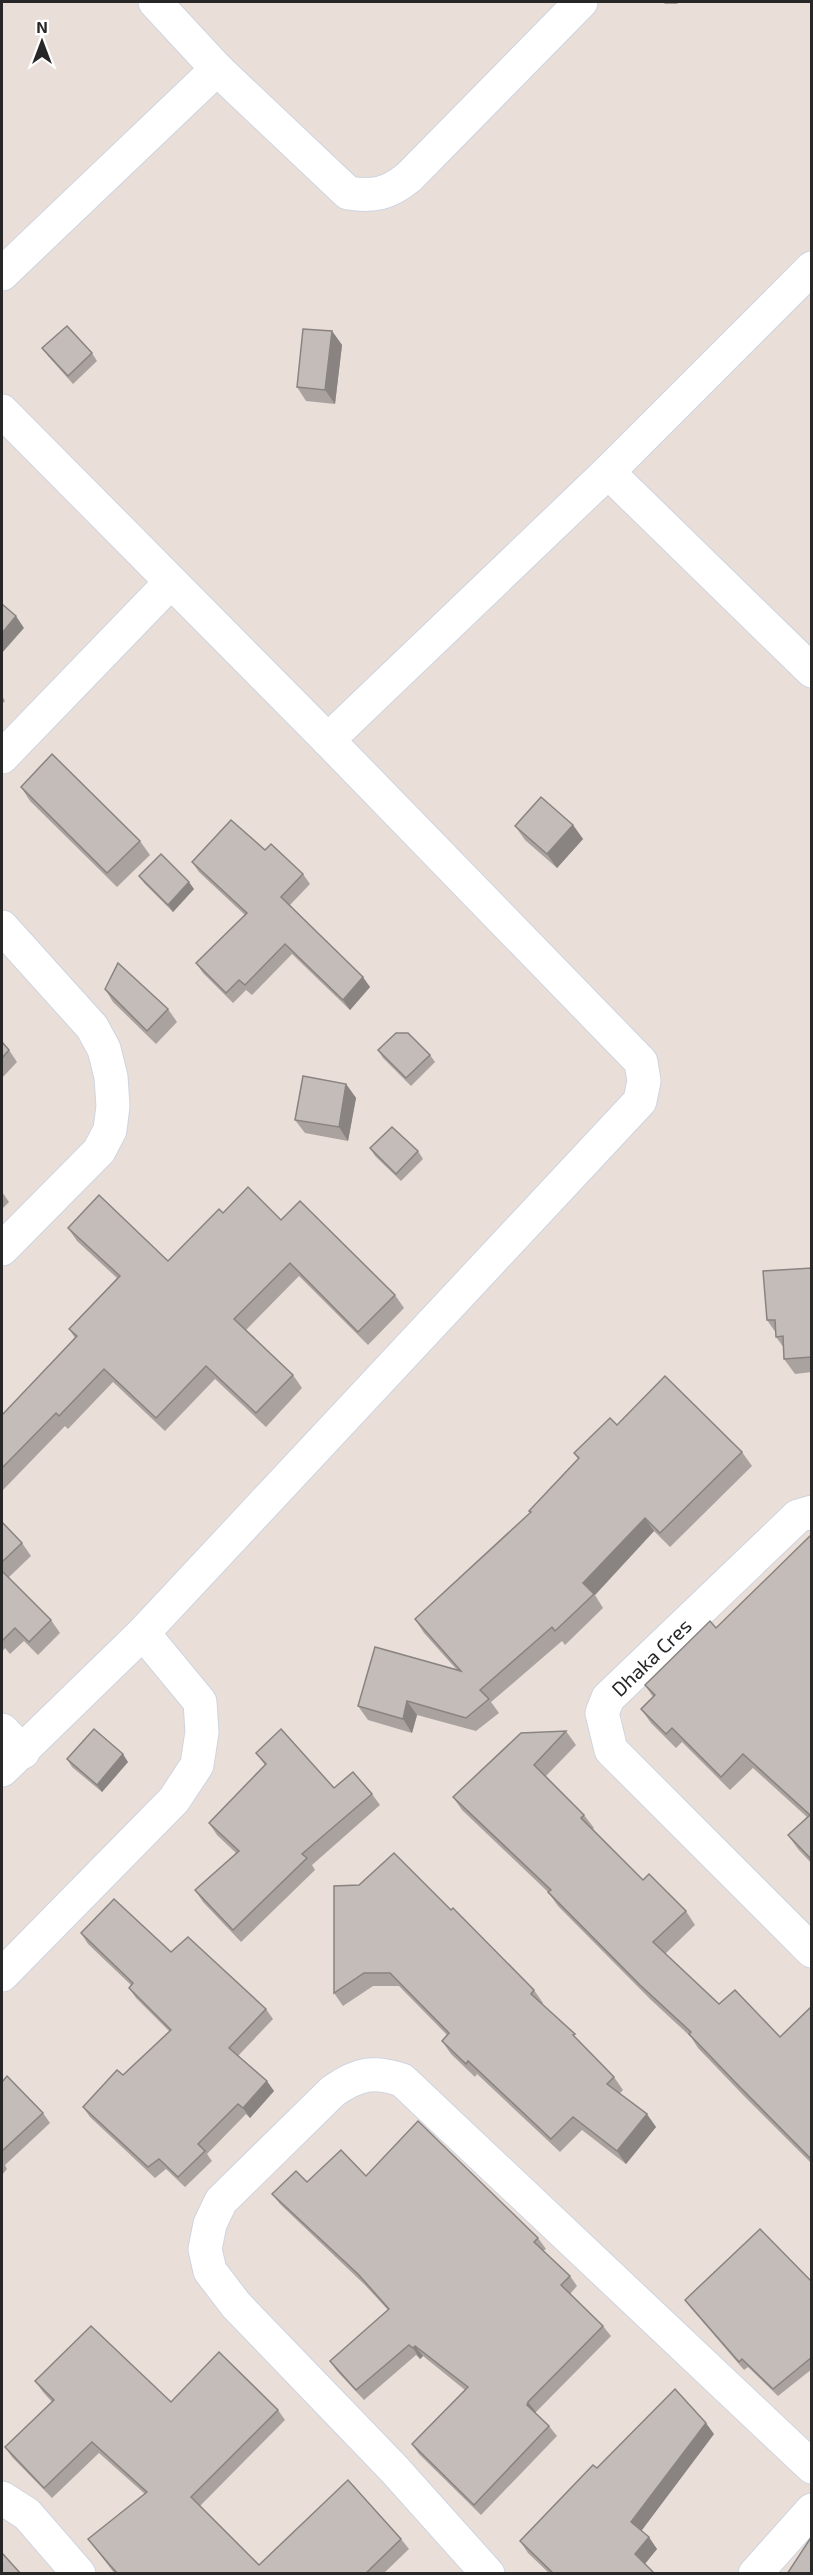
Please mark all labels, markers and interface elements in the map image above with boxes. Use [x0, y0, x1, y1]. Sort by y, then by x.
north arrow [12, 12, 72, 72]
text: N [36, 17, 48, 36]
street label: Dhaka Cres [606, 1613, 696, 1701]

